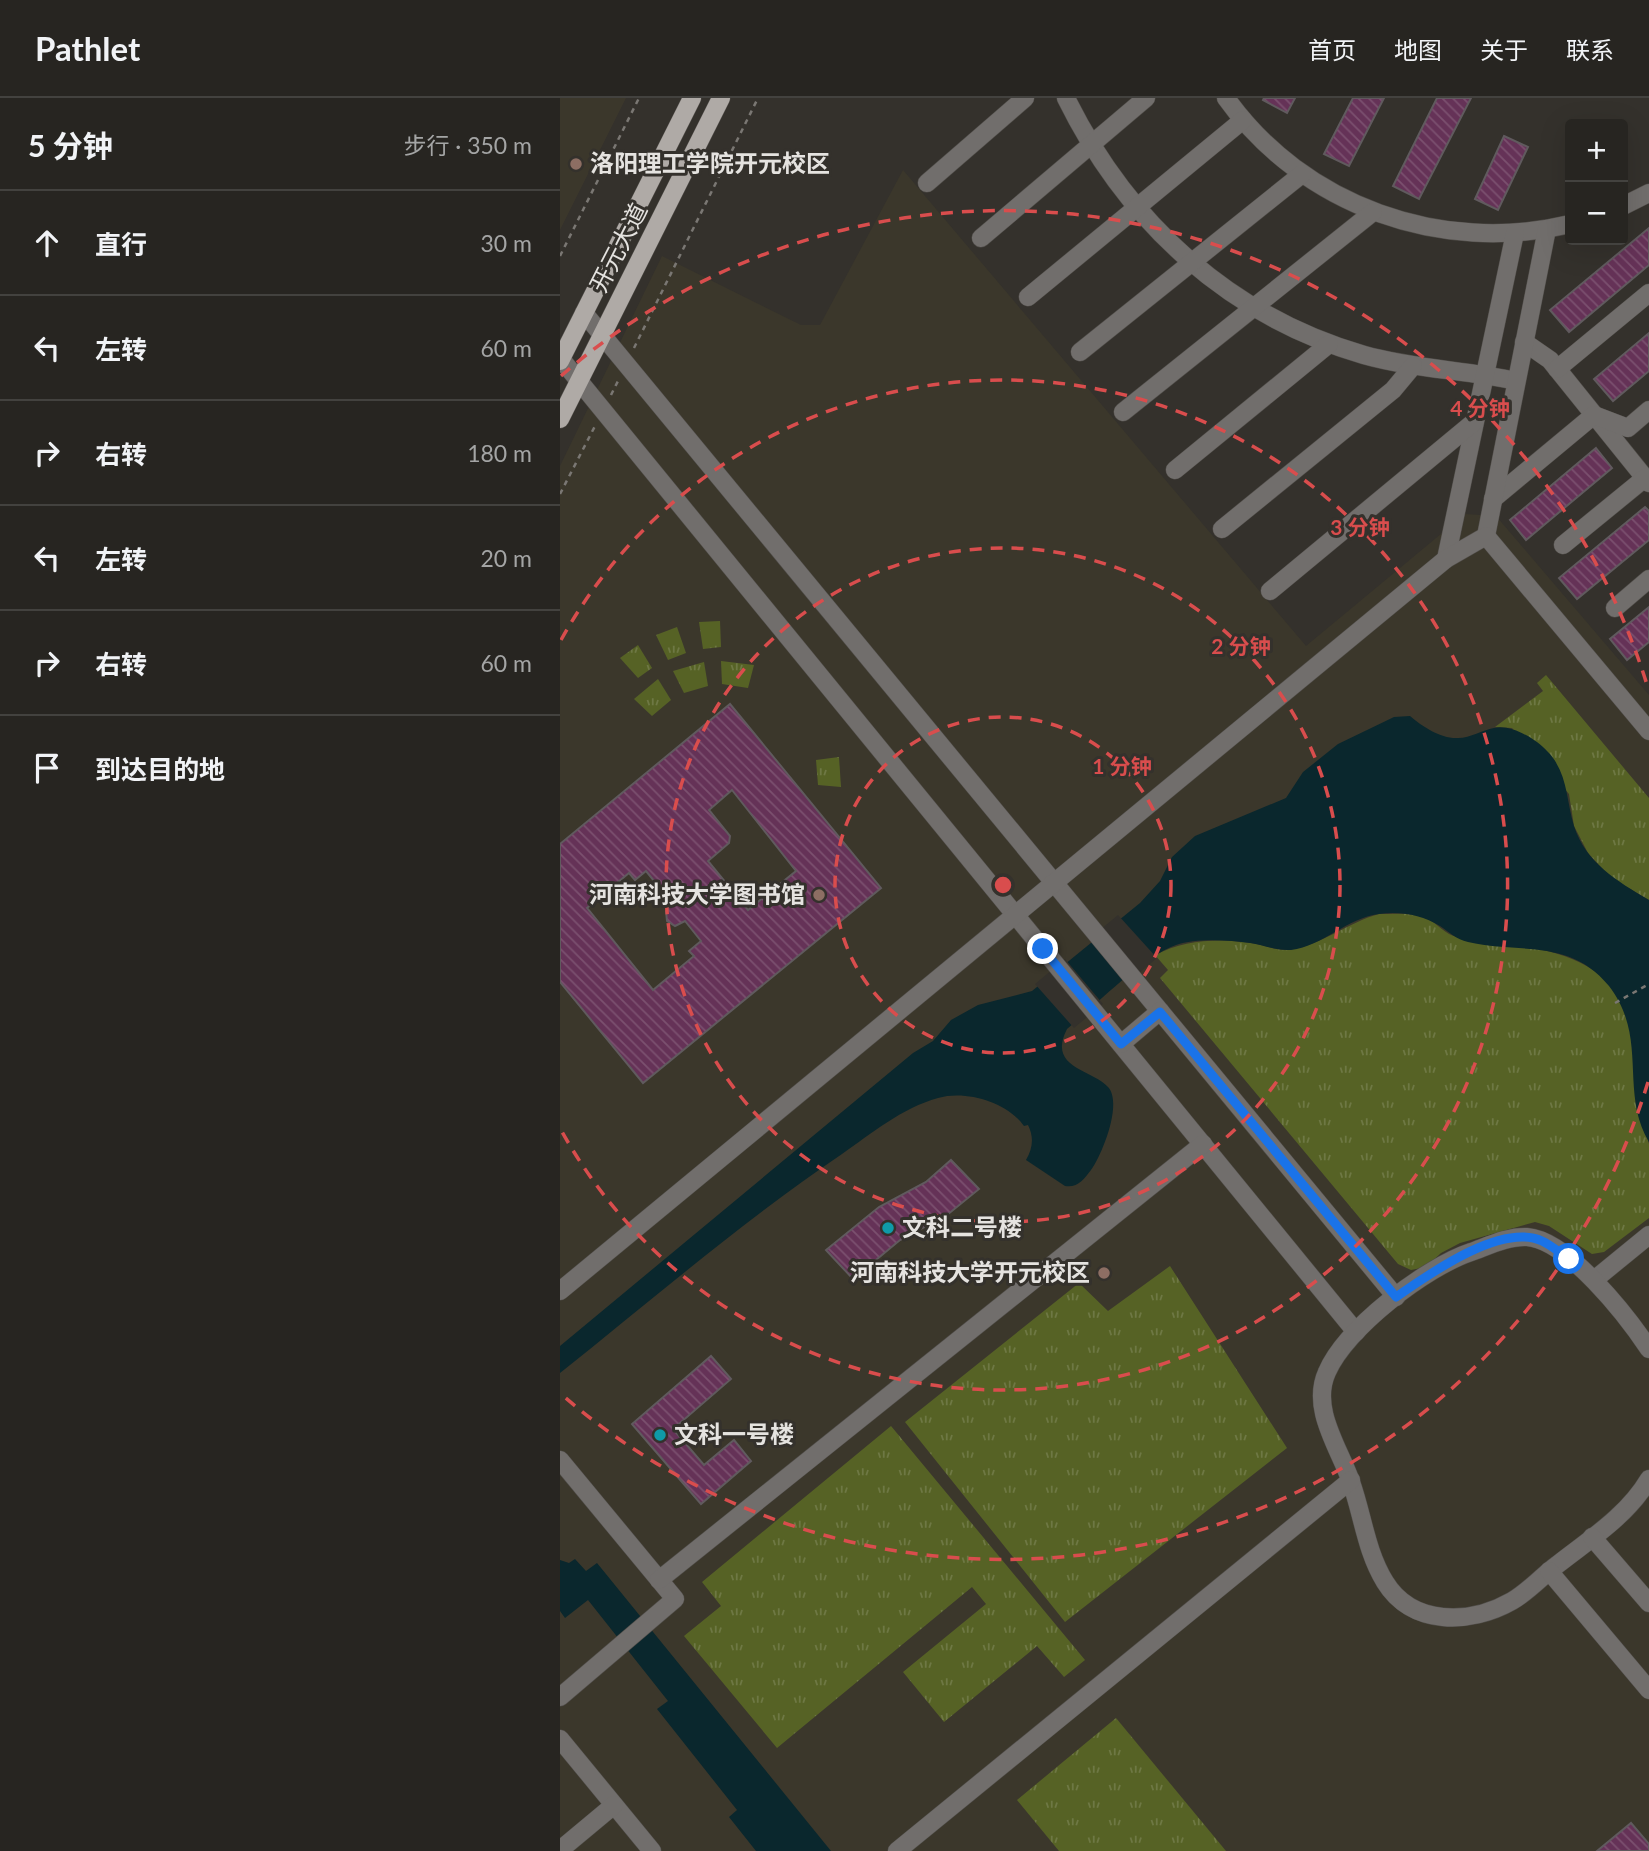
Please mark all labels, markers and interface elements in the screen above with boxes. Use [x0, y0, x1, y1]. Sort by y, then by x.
text: Pathlet [35, 28, 140, 68]
text: 首页 [1308, 35, 1356, 64]
text: 地图 [1394, 35, 1442, 64]
text: 关于 [1480, 35, 1528, 64]
text: 联系 [1566, 35, 1614, 64]
map controls [1565, 119, 1628, 245]
button: + [1565, 119, 1628, 182]
text: 5 分钟 [28, 127, 113, 163]
text: 步行 · 350 m [403, 131, 532, 159]
place label: 洛阳理工学院开元校区 [590, 148, 830, 177]
marker: 洛阳理工学院开元校区 [568, 156, 584, 172]
button: − [1565, 182, 1628, 245]
street label: 开元大道 [583, 198, 652, 297]
icon: ahead [28, 224, 66, 262]
text: 直行 [95, 228, 147, 260]
text: 30 m [481, 229, 532, 257]
icon: left [28, 329, 66, 367]
text: 左转 [95, 333, 147, 365]
text: 60 m [481, 334, 532, 362]
text: 4 分钟 [1450, 395, 1510, 420]
icon: right [28, 434, 66, 472]
text: 右转 [95, 438, 147, 470]
text: 180 m [467, 439, 532, 467]
text: 3 分钟 [1330, 514, 1390, 539]
icon: left [28, 539, 66, 577]
text: 左转 [95, 543, 147, 575]
text: 20 m [481, 544, 532, 572]
text: 2 分钟 [1211, 633, 1271, 658]
icon: right [28, 644, 66, 682]
text: 右转 [95, 648, 147, 680]
text: 60 m [481, 649, 532, 677]
icon: arrive [28, 749, 66, 787]
text: 到达目的地 [95, 753, 225, 785]
text: 1 分钟 [1092, 753, 1152, 778]
centre of rings [991, 873, 1015, 897]
place label: 河南科技大学图书馆 [589, 879, 805, 908]
marker: 河南科技大学图书馆 [811, 887, 827, 903]
route end [1027, 933, 1058, 964]
place label: 文科二号楼 [902, 1212, 1022, 1241]
marker: 文科二号楼 [880, 1220, 896, 1236]
route start [1553, 1243, 1584, 1274]
place label: 河南科技大学开元校区 [850, 1257, 1090, 1286]
marker: 河南科技大学开元校区 [1096, 1265, 1112, 1281]
place label: 文科一号楼 [674, 1419, 794, 1448]
marker: 文科一号楼 [652, 1427, 668, 1443]

